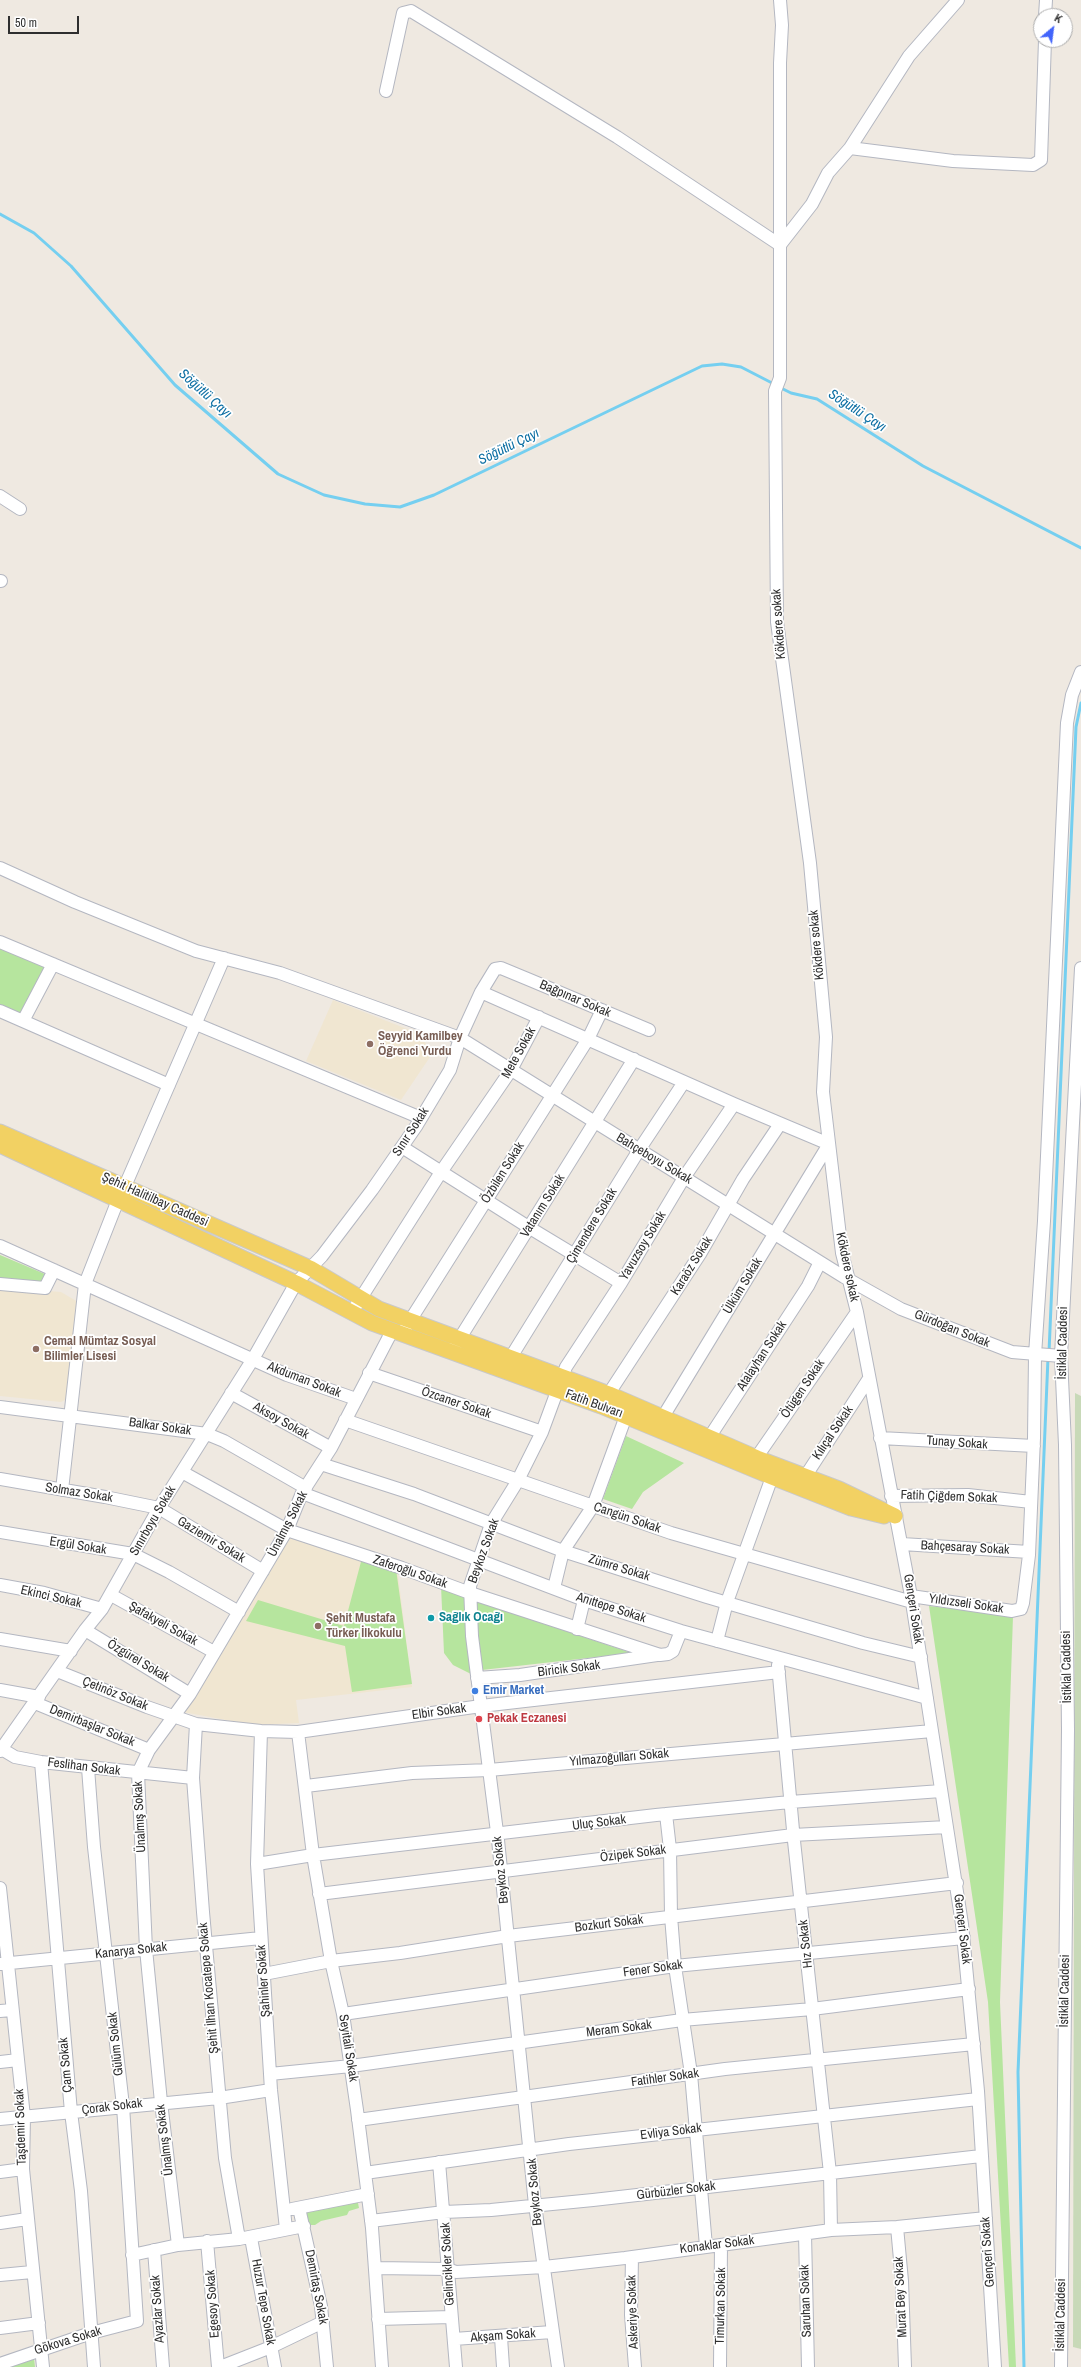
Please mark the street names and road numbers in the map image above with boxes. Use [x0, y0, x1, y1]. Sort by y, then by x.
street label: Kökdere sokak [769, 588, 789, 660]
street label: Kökdere sokak [806, 909, 828, 981]
street label: Bağpınar Sokak [537, 977, 613, 1021]
street label: Mete Sokak [499, 1025, 539, 1081]
street label: Sınır Sokak [389, 1105, 433, 1159]
street label: Bahçeboyu Sokak [613, 1130, 695, 1188]
street label: Özbilen Sokak [478, 1139, 528, 1207]
street label: Şehit Halitilbay Caddesi [99, 1169, 211, 1231]
street label: Vatanım Sokak [517, 1172, 569, 1240]
street label: Çimendere Sokak [563, 1185, 621, 1267]
street label: Yavuzsoy Sokak [616, 1209, 670, 1283]
street label: Kökdere sokak [832, 1231, 862, 1303]
street label: Karaöz Sokak [668, 1234, 716, 1298]
street label: Ülküm Sokak [720, 1255, 766, 1317]
street label: İstiklal Caddesi [1055, 1306, 1071, 1380]
street label: Gürdoğan Sokak [912, 1307, 992, 1351]
street label: Atalayhan Sokak [734, 1318, 790, 1394]
street label: Ötügen Sokak [778, 1357, 828, 1421]
street label: Akduman Sokak [265, 1359, 343, 1401]
street label: Özcaner Sokak [419, 1384, 493, 1422]
street label: Fatih Bulvarı [563, 1386, 625, 1422]
street label: Aksoy Sokak [250, 1399, 312, 1443]
street label: Kılıçal Sokak [809, 1403, 857, 1463]
street label: Balkar Sokak [128, 1415, 192, 1439]
street label: Tunay Sokak [926, 1433, 988, 1453]
street label: Solmaz Sokak [44, 1480, 114, 1506]
street label: Sınırboyu Sokak [127, 1483, 179, 1559]
street label: Fatih Çiğdem Sokak [900, 1488, 998, 1506]
street label: Ünalmış Sokak [265, 1489, 311, 1559]
street label: Cangün Sokak [591, 1499, 663, 1537]
street label: Gaziemir Sokak [174, 1514, 248, 1566]
street label: Beykoz Sokak [465, 1517, 503, 1585]
street label: Ergül Sokak [48, 1534, 108, 1558]
street label: Bahçesaray Sokak [920, 1538, 1010, 1558]
street label: Zümre Sokak [586, 1551, 652, 1585]
street label: Zaferoğlu Sokak [371, 1552, 449, 1592]
street label: Gençeri Sokak [900, 1573, 926, 1645]
street label: Ekinci Sokak [19, 1582, 83, 1612]
street label: Anıttepe Sokak [574, 1589, 648, 1627]
street label: Yıldızseli Sokak [928, 1591, 1004, 1617]
street label: Şafakyeli Sokak [126, 1599, 200, 1649]
street label: İstiklal Caddesi [1059, 1630, 1075, 1704]
street label: Özgürel Sokak [104, 1636, 172, 1686]
street label: Biricik Sokak [537, 1657, 601, 1681]
street label: Çetinöz Sokak [80, 1674, 150, 1714]
street label: Elbir Sokak [411, 1700, 467, 1724]
street label: Demirbaşlar Sokak [47, 1702, 137, 1750]
street label: Yılmazoğulları Sokak [569, 1746, 669, 1770]
street label: Feslihan Sokak [47, 1755, 121, 1779]
street label: Ünalmış Sokak [130, 1781, 150, 1853]
street label: Uluç Sokak [571, 1812, 627, 1834]
street label: Beykoz Sokak [490, 1836, 512, 1904]
street label: Özipek Sokak [599, 1842, 667, 1866]
street label: Gençeri Sokak [950, 1893, 974, 1965]
street label: Bozkurt Sokak [574, 1912, 644, 1936]
street label: Hız Sokak [796, 1919, 816, 1969]
street label: Şehit İlhan Kocatepe Sokak [195, 1922, 223, 2054]
street label: Kanarya Sokak [94, 1939, 168, 1963]
street label: Şahinler Sokak [254, 1944, 274, 2018]
street label: İstiklal Caddesi [1057, 1954, 1073, 2028]
street label: Fener Sokak [622, 1957, 684, 1981]
street label: Gülüm Sokak [105, 2011, 127, 2077]
street label: Seyitali Sokak [335, 2013, 361, 2083]
street label: Meram Sokak [585, 2017, 653, 2041]
street label: Çam Sokak [56, 2037, 76, 2093]
street label: Fatihler Sokak [630, 2066, 700, 2090]
street label: Taşdemir Sokak [12, 2088, 30, 2166]
street label: Çorak Sokak [81, 2096, 143, 2118]
street label: Ünalmış Sokak [153, 2103, 177, 2177]
street label: Evliya Sokak [639, 2121, 703, 2143]
street label: Beykoz Sokak [524, 2158, 546, 2226]
street label: Gürbüzler Sokak [636, 2178, 716, 2204]
street label: Gençeri Sokak [978, 2216, 998, 2288]
street label: Gelincikler Sokak [438, 2222, 458, 2306]
street label: Konaklar Sokak [679, 2233, 755, 2257]
street label: Demirtaş Sokak [301, 2248, 331, 2326]
street label: Murat Bey Sokak [891, 2256, 911, 2338]
street label: Huzur Tepe Sokak [248, 2258, 278, 2346]
street label: Saruhan Sokak [797, 2264, 815, 2338]
street label: Timurkan Sokak [713, 2267, 729, 2345]
street label: Egesoy Sokak [203, 2269, 223, 2339]
street label: Ayazlar Sokak [148, 2275, 168, 2343]
street label: Askeriye Sokak [624, 2275, 642, 2349]
street label: İstiklal Caddesi [1053, 2278, 1069, 2352]
street label: Gökova Sokak [33, 2323, 103, 2359]
street label: Akşam Sokak [470, 2326, 536, 2346]

